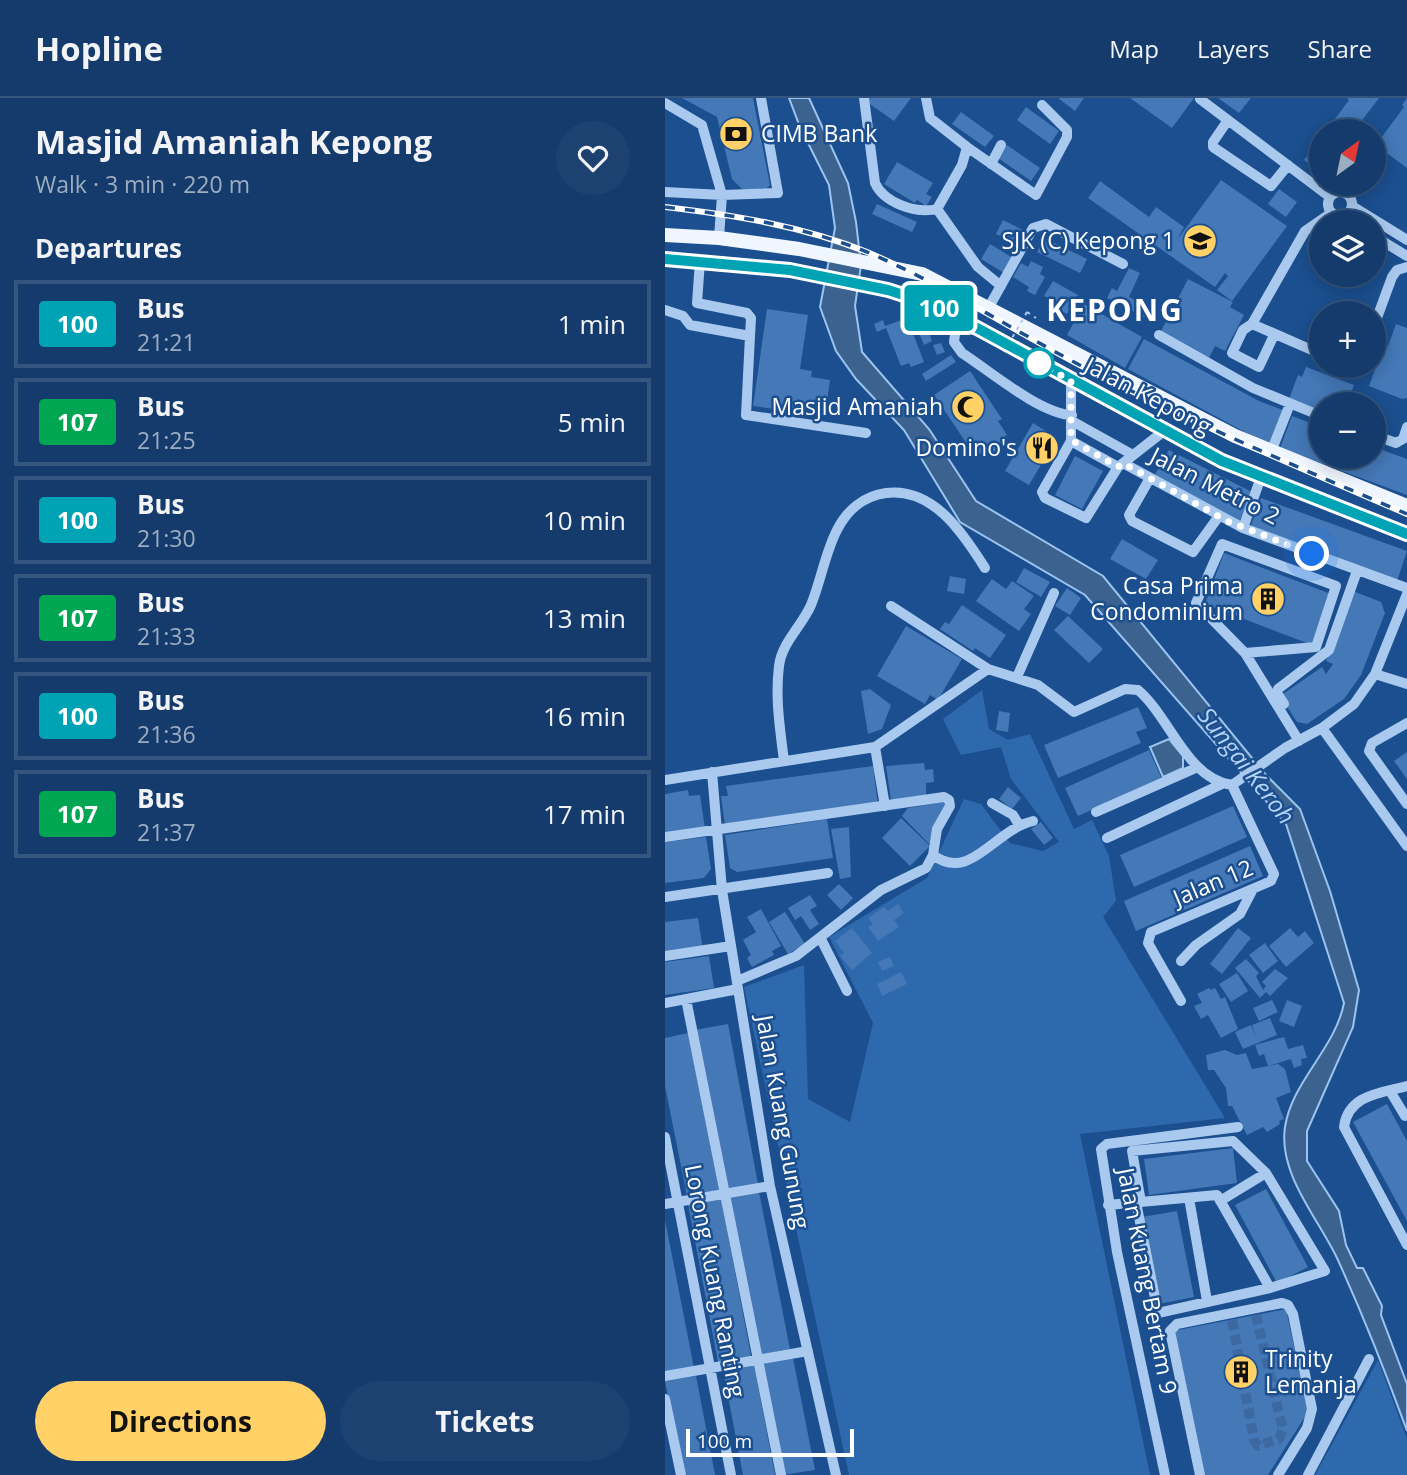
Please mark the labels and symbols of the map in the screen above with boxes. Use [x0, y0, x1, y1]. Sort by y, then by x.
bank icon: CIMB Bank [717, 115, 755, 153]
place label: CIMB Bank [761, 117, 877, 149]
north arrow [1309, 119, 1386, 196]
school or university icon: SJK (C) Kepong 1 [1181, 222, 1219, 260]
place label: SJK (C) Kepong 1 [1002, 224, 1175, 256]
line badge: 100 [899, 285, 979, 331]
district label: KEPONG [1046, 289, 1184, 330]
street label: Jalan Kepong [1078, 347, 1218, 442]
unlabelled marker [1024, 348, 1054, 378]
mosque icon: Masjid Amaniah [949, 388, 987, 426]
place label: Masjid Amaniah [771, 390, 943, 422]
restaurant icon: Domino's [1023, 429, 1061, 467]
place label: Domino's [915, 431, 1017, 463]
street label: Jalan Metro 2 [1143, 438, 1286, 532]
your location [1294, 536, 1329, 571]
place label: Casa Prima Condominium [1090, 569, 1243, 627]
building icon: Casa Prima Condominium [1249, 580, 1287, 618]
water label: Sungai Keroh [1191, 700, 1303, 831]
street label: Jalan 12 [1166, 851, 1257, 914]
street label: Jalan Kuang Gunung [749, 1010, 819, 1232]
street label: Lorong Kuang Ranting [678, 1161, 754, 1401]
street label: Jalan Kuang Bertam 9 [1110, 1163, 1186, 1397]
place label: Trinity Lemanja [1265, 1342, 1357, 1400]
building icon: Trinity Lemanja [1222, 1353, 1260, 1391]
scale bar [686, 1426, 854, 1458]

